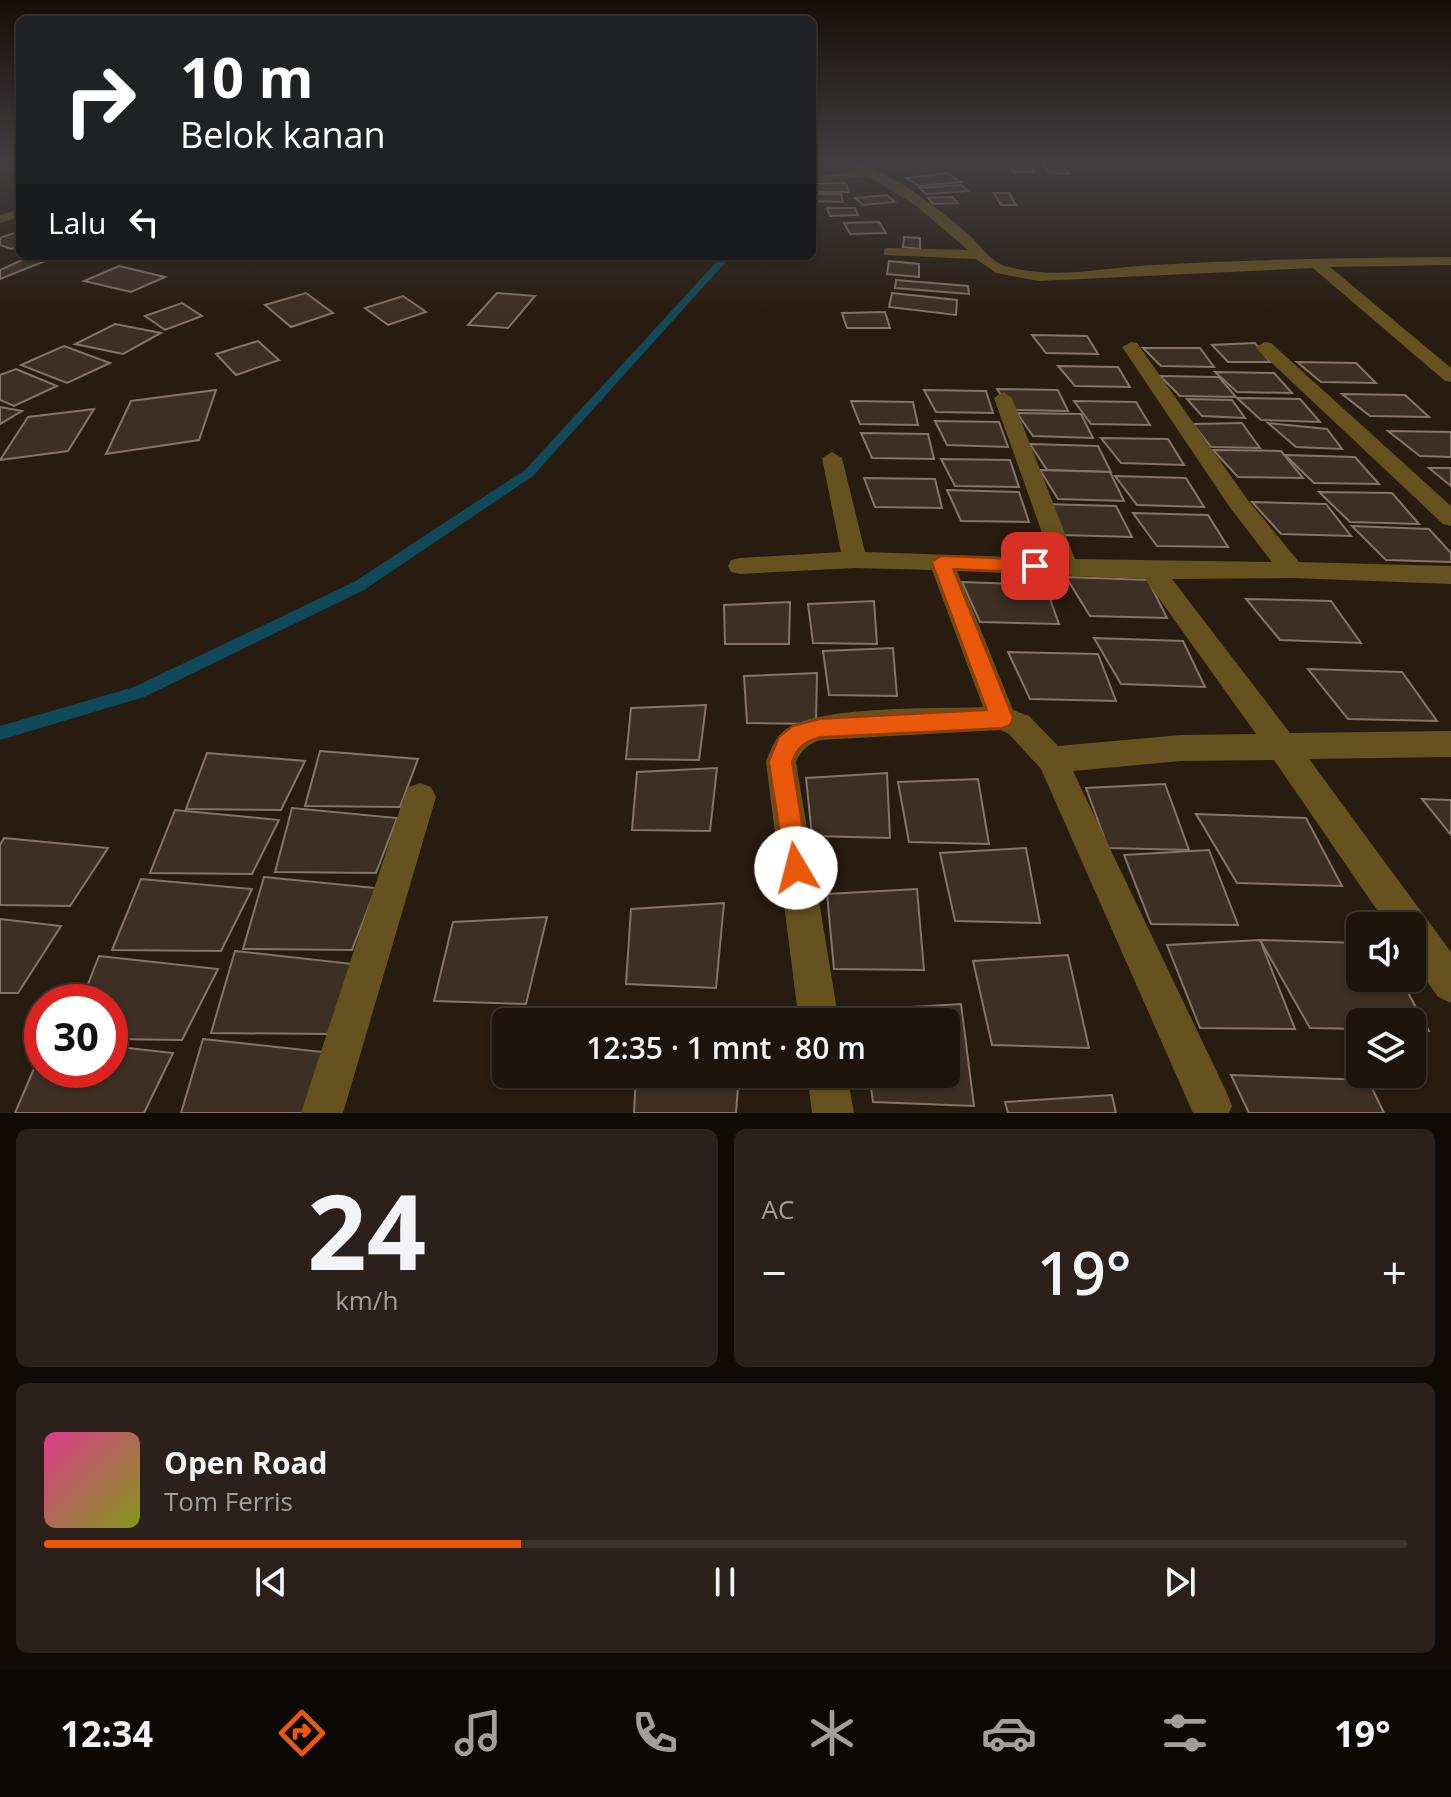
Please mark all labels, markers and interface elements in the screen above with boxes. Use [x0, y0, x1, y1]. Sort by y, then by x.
text: 10 m [180, 38, 314, 114]
icon: right [48, 48, 152, 152]
text: Belok kanan [180, 110, 386, 159]
icon: left [122, 200, 166, 244]
text: Lalu [48, 202, 106, 243]
pin [1001, 532, 1069, 600]
icon: arrive [1013, 544, 1057, 588]
position arrow [754, 826, 838, 910]
map controls [1346, 912, 1426, 1088]
button: sound [1346, 912, 1426, 992]
speed limit sign: 30 [24, 984, 128, 1088]
button: layers [1346, 1008, 1426, 1088]
text: 12:35 · 1 mnt · 80 m [586, 1027, 866, 1068]
text: 24 [307, 1159, 426, 1300]
text: AC [762, 1191, 794, 1227]
text: 19° [1037, 1231, 1131, 1313]
text: − [762, 1242, 787, 1302]
text: + [1382, 1242, 1407, 1302]
text: km/h [335, 1282, 398, 1318]
text: Open Road [164, 1442, 328, 1483]
text: Tom Ferris [164, 1483, 293, 1519]
icon: previous [249, 1560, 293, 1604]
icon: pause [703, 1560, 747, 1604]
icon: next [1158, 1560, 1202, 1604]
icon: directions [274, 1705, 330, 1761]
icon: music [450, 1705, 506, 1761]
icon: phone [627, 1705, 683, 1761]
icon: climate [804, 1705, 860, 1761]
icon: car [981, 1705, 1037, 1761]
icon: filters [1157, 1705, 1213, 1761]
text: 12:34 [60, 1709, 153, 1758]
text: 19° [1334, 1709, 1391, 1758]

